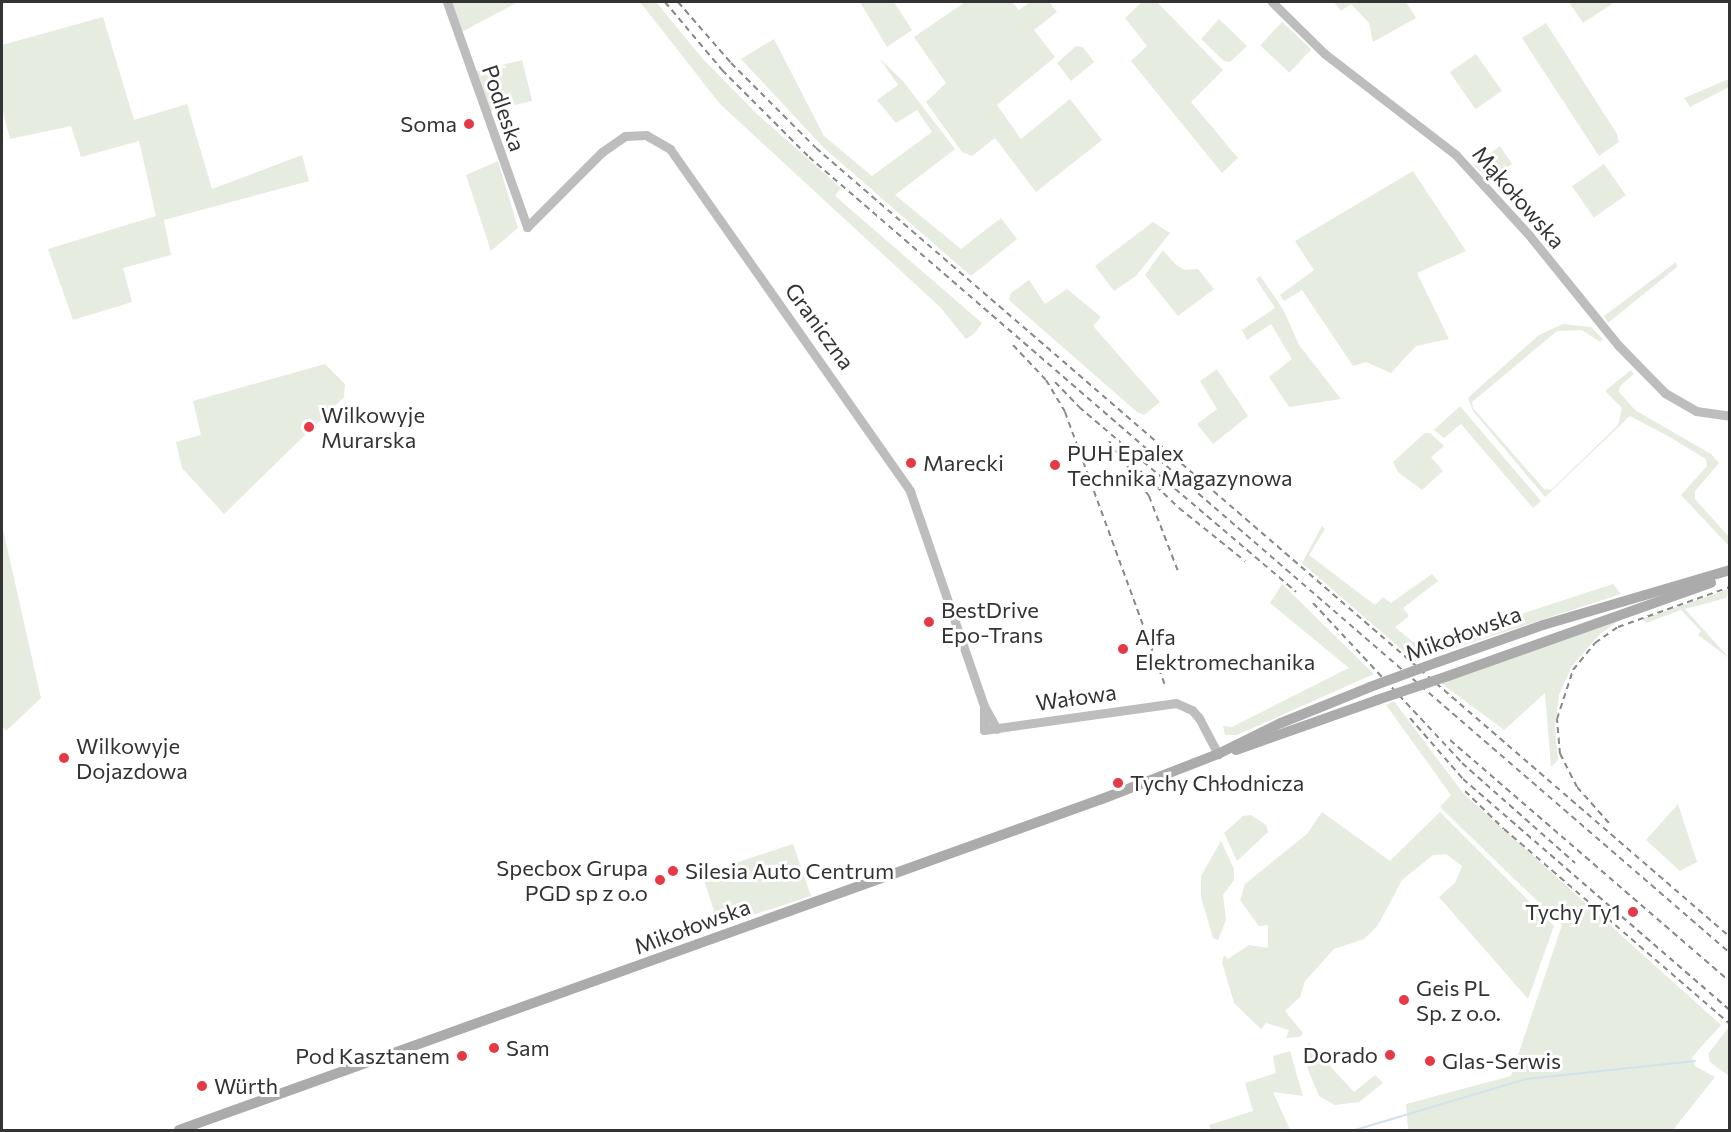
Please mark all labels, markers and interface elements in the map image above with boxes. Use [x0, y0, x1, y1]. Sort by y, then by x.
street label: Podleska [477, 61, 531, 155]
place label: Soma [400, 111, 457, 137]
marker: Soma [462, 117, 476, 131]
street label: Mąkołowska [1467, 140, 1571, 254]
street label: Graniczna [780, 278, 860, 374]
place label: Wilkowyje Murarska [321, 401, 425, 452]
marker: Wilkowyje Murarska [302, 420, 316, 434]
place label: PUH Epalex Technika Magazynowa [1067, 439, 1293, 490]
place label: Marecki [923, 450, 1004, 476]
marker: Marecki [904, 456, 918, 470]
marker: PUH Epalex Technika Magazynowa [1048, 458, 1062, 472]
place label: BestDrive Epo-Trans [941, 596, 1043, 648]
street label: Mikołowska [1401, 600, 1525, 666]
marker: BestDrive Epo-Trans [922, 615, 936, 629]
place label: Alfa Elektromechanika [1135, 623, 1315, 674]
marker: Alfa Elektromechanika [1116, 642, 1130, 656]
street label: Wałowa [1034, 678, 1118, 716]
place label: Wilkowyje Dojazdowa [76, 732, 188, 784]
marker: Wilkowyje Dojazdowa [57, 751, 71, 765]
place label: Tychy Chłodnicza [1130, 770, 1304, 796]
marker: Tychy Chłodnicza [1111, 776, 1125, 790]
place label: Specbox Grupa PGD sp z o.o [496, 854, 648, 906]
place label: Silesia Auto Centrum [685, 858, 894, 884]
marker: Silesia Auto Centrum [666, 864, 680, 878]
marker: Specbox Grupa PGD sp z o.o [653, 873, 667, 887]
street label: Mikołowska [630, 893, 754, 959]
place label: Tychy Ty1 [1525, 899, 1621, 925]
marker: Tychy Ty1 [1626, 905, 1640, 919]
place label: Geis PL Sp. z o.o. [1416, 974, 1501, 1026]
marker: Geis PL Sp. z o.o. [1397, 993, 1411, 1007]
place label: Sam [506, 1035, 550, 1061]
marker: Sam [487, 1041, 501, 1055]
place label: Dorado [1303, 1042, 1378, 1068]
place label: Pod Kasztanem [295, 1043, 450, 1069]
marker: Dorado [1383, 1048, 1397, 1062]
place label: Glas-Serwis [1442, 1048, 1561, 1074]
marker: Pod Kasztanem [455, 1049, 469, 1063]
marker: Glas-Serwis [1423, 1054, 1437, 1068]
place label: Würth [214, 1073, 278, 1099]
marker: Würth [195, 1079, 209, 1093]

